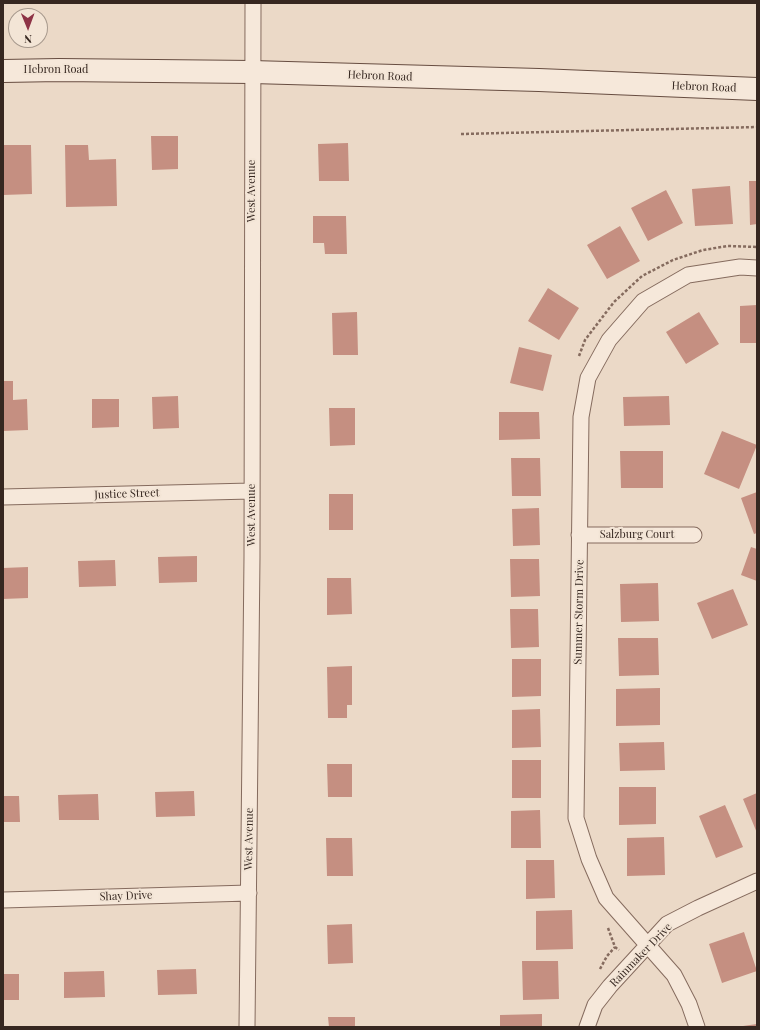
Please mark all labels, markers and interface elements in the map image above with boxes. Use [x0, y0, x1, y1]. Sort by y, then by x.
north arrow [8, 8, 48, 48]
text: N [24, 32, 32, 47]
street label: Hebron Road [24, 63, 88, 77]
street label: Hebron Road [347, 68, 413, 84]
street label: Hebron Road [671, 79, 737, 95]
street label: West Avenue [245, 160, 259, 222]
street label: West Avenue [245, 484, 259, 546]
street label: Justice Street [94, 486, 160, 502]
street label: Salzburg Court [600, 528, 674, 542]
street label: Summer Storm Drive [571, 559, 587, 665]
street label: West Avenue [242, 808, 256, 870]
street label: Shay Drive [99, 888, 153, 904]
street label: Rainmaker Drive [607, 920, 675, 990]

